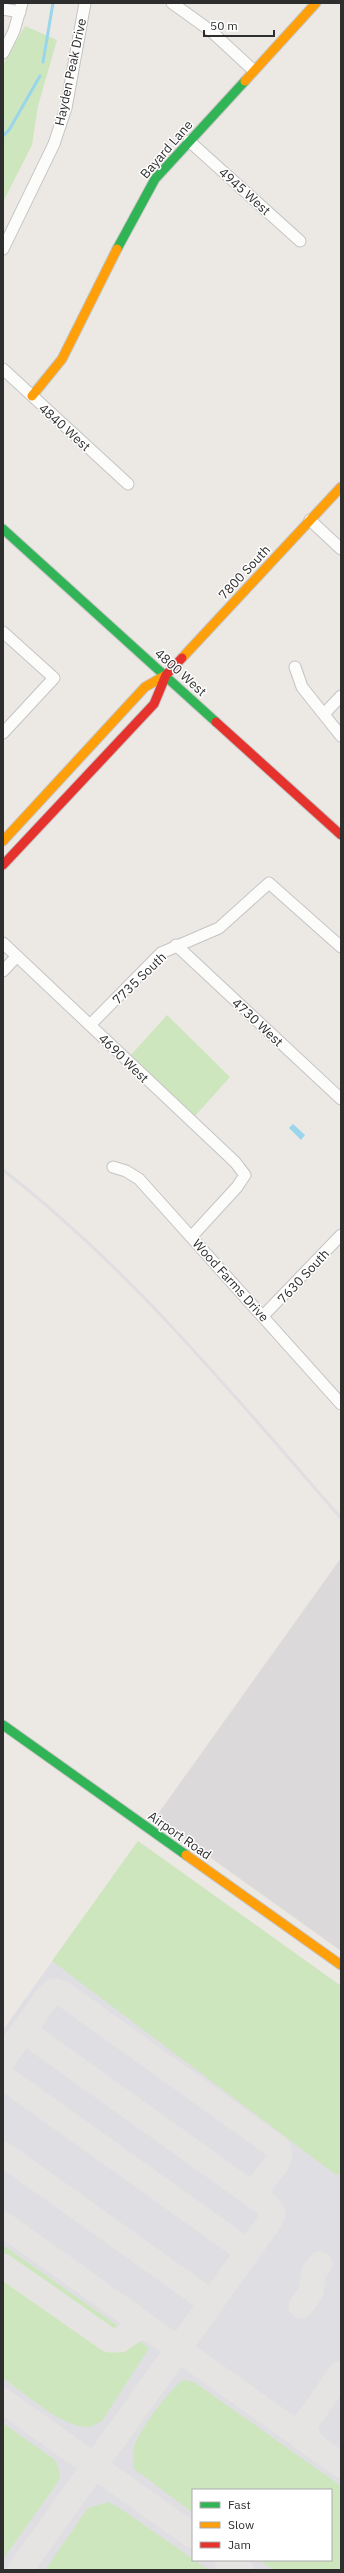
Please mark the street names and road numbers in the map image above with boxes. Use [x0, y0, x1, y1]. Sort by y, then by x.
street label: Hayden Peak Drive [51, 17, 90, 127]
street label: Bayard Lane [136, 117, 196, 182]
street label: 4945 West [215, 164, 274, 219]
street label: 4840 West [35, 400, 94, 455]
street label: 7800 South [215, 542, 274, 603]
street label: 4800 West [151, 645, 210, 700]
street label: 7735 South [109, 948, 170, 1008]
street label: 4730 West [229, 994, 287, 1050]
street label: 4690 West [95, 1030, 152, 1087]
street label: Wood Farms Drive [189, 1235, 272, 1325]
street label: 7630 South [274, 1246, 333, 1307]
street label: Airport Road [145, 1807, 215, 1863]

